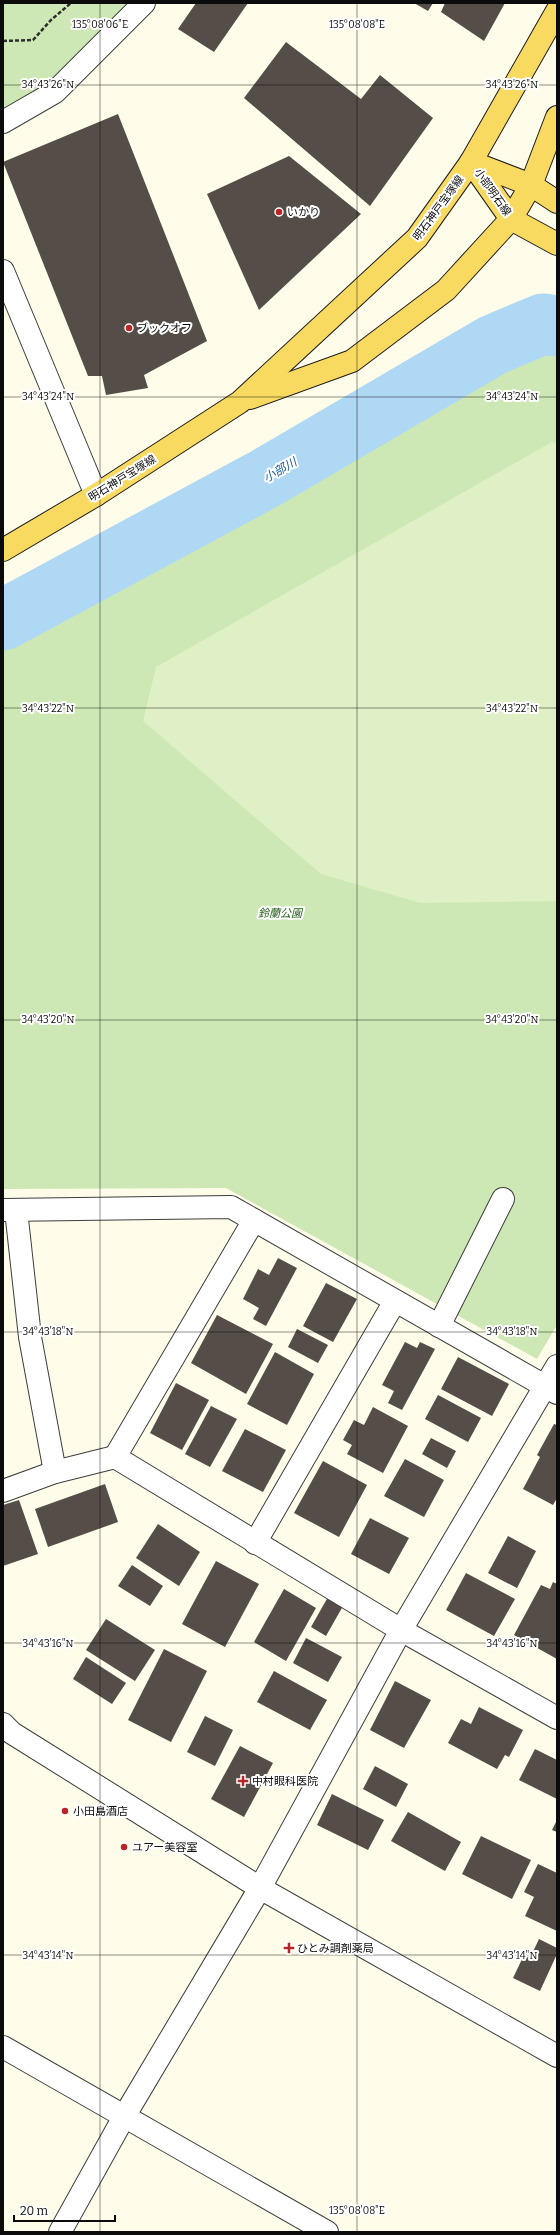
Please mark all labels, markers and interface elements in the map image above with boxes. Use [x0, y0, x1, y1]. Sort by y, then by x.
text: 135°08'06"E [72, 19, 128, 31]
text: 135°08'08"E [329, 19, 385, 31]
text: 34°43'26"N [22, 79, 74, 91]
text: 34°43'26"N [486, 79, 538, 91]
street label: 小部明石線 [471, 166, 514, 219]
street label: 明石神戸宝塚線 [411, 173, 466, 243]
place label: いかり [287, 206, 320, 219]
marker: いかり [274, 207, 284, 217]
place label: ブックオフ [137, 322, 192, 335]
marker: ブックオフ [124, 323, 134, 333]
text: 34°43'24"N [22, 391, 74, 403]
text: 34°43'24"N [486, 391, 538, 403]
street label: 明石神戸宝塚線 [86, 453, 158, 504]
water label: 小部川 [261, 454, 301, 485]
text: 34°43'22"N [22, 703, 74, 715]
text: 34°43'22"N [486, 703, 538, 715]
park label: 鈴蘭公園 [258, 907, 304, 920]
text: 34°43'20"N [22, 1014, 74, 1026]
text: 34°43'20"N [486, 1014, 538, 1026]
text: 34°43'18"N [23, 1326, 73, 1338]
text: 34°43'18"N [487, 1326, 537, 1338]
text: 34°43'16"N [23, 1638, 74, 1650]
text: 34°43'16"N [487, 1638, 538, 1650]
marker: 中村眼科医院 [237, 1775, 249, 1787]
place label: 中村眼科医院 [252, 1775, 318, 1788]
place label: 小田島酒店 [73, 1805, 128, 1818]
marker: 小田島酒店 [60, 1806, 70, 1816]
place label: ユアー美容室 [132, 1841, 197, 1854]
marker: ユアー美容室 [119, 1842, 129, 1852]
place label: ひとみ調剤薬局 [297, 1942, 374, 1955]
marker: ひとみ調剤薬局 [284, 1943, 294, 1953]
text: 34°43'14"N [23, 1950, 74, 1962]
text: 34°43'14"N [487, 1950, 538, 1962]
scale bar [14, 2197, 115, 2223]
text: 20 m [20, 2204, 49, 2218]
text: 135°08'08"E [329, 2205, 385, 2217]

